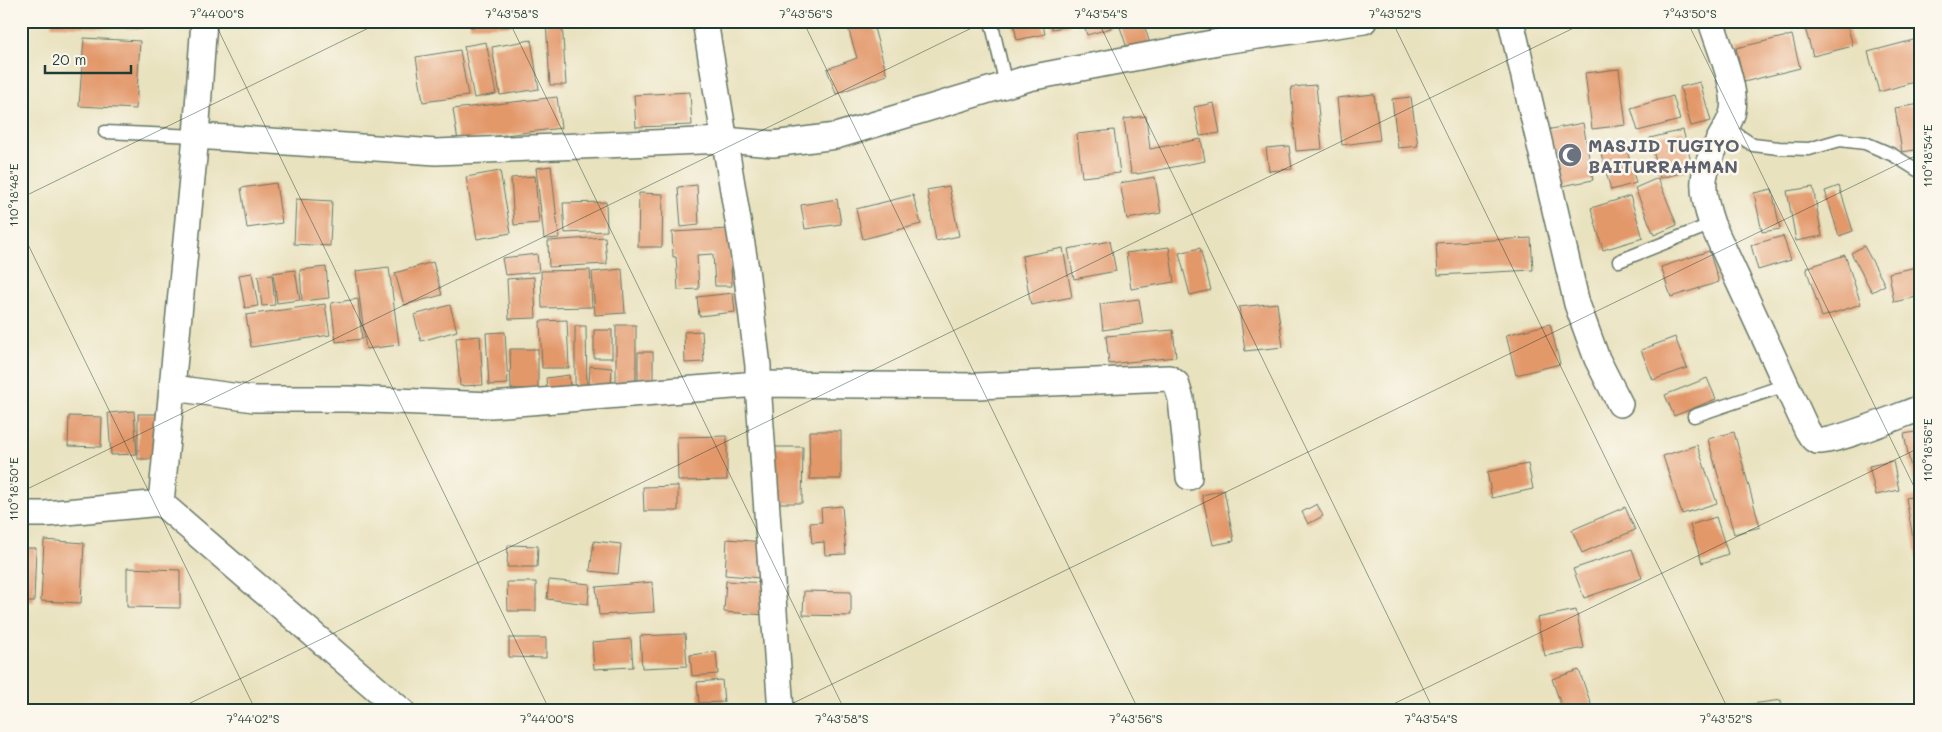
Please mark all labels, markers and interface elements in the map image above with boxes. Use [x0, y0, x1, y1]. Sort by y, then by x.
text: 7°44'00"S [190, 5, 244, 21]
text: 7°43'58"S [485, 5, 539, 21]
text: 7°43'56"S [779, 5, 833, 21]
text: 7°43'54"S [1074, 5, 1128, 21]
text: 7°43'52"S [1369, 5, 1422, 21]
text: 7°43'50"S [1663, 5, 1717, 21]
scale bar [45, 42, 131, 74]
text: 20 m [52, 49, 86, 69]
text: 110°18'54"E [1919, 124, 1935, 188]
place label: MASJID TUGIYO BAITURRAHMAN [1588, 133, 1740, 178]
mosque icon: MASJID TUGIYO BAITURRAHMAN [1557, 142, 1583, 168]
text: 110°18'48"E [5, 163, 21, 227]
text: 110°18'56"E [1919, 418, 1935, 482]
text: 110°18'50"E [5, 457, 21, 521]
text: 7°44'02"S [226, 710, 280, 726]
text: 7°44'00"S [520, 710, 574, 726]
text: 7°43'58"S [815, 710, 869, 726]
text: 7°43'56"S [1109, 710, 1163, 726]
text: 7°43'54"S [1404, 710, 1458, 726]
text: 7°43'52"S [1700, 710, 1753, 726]

